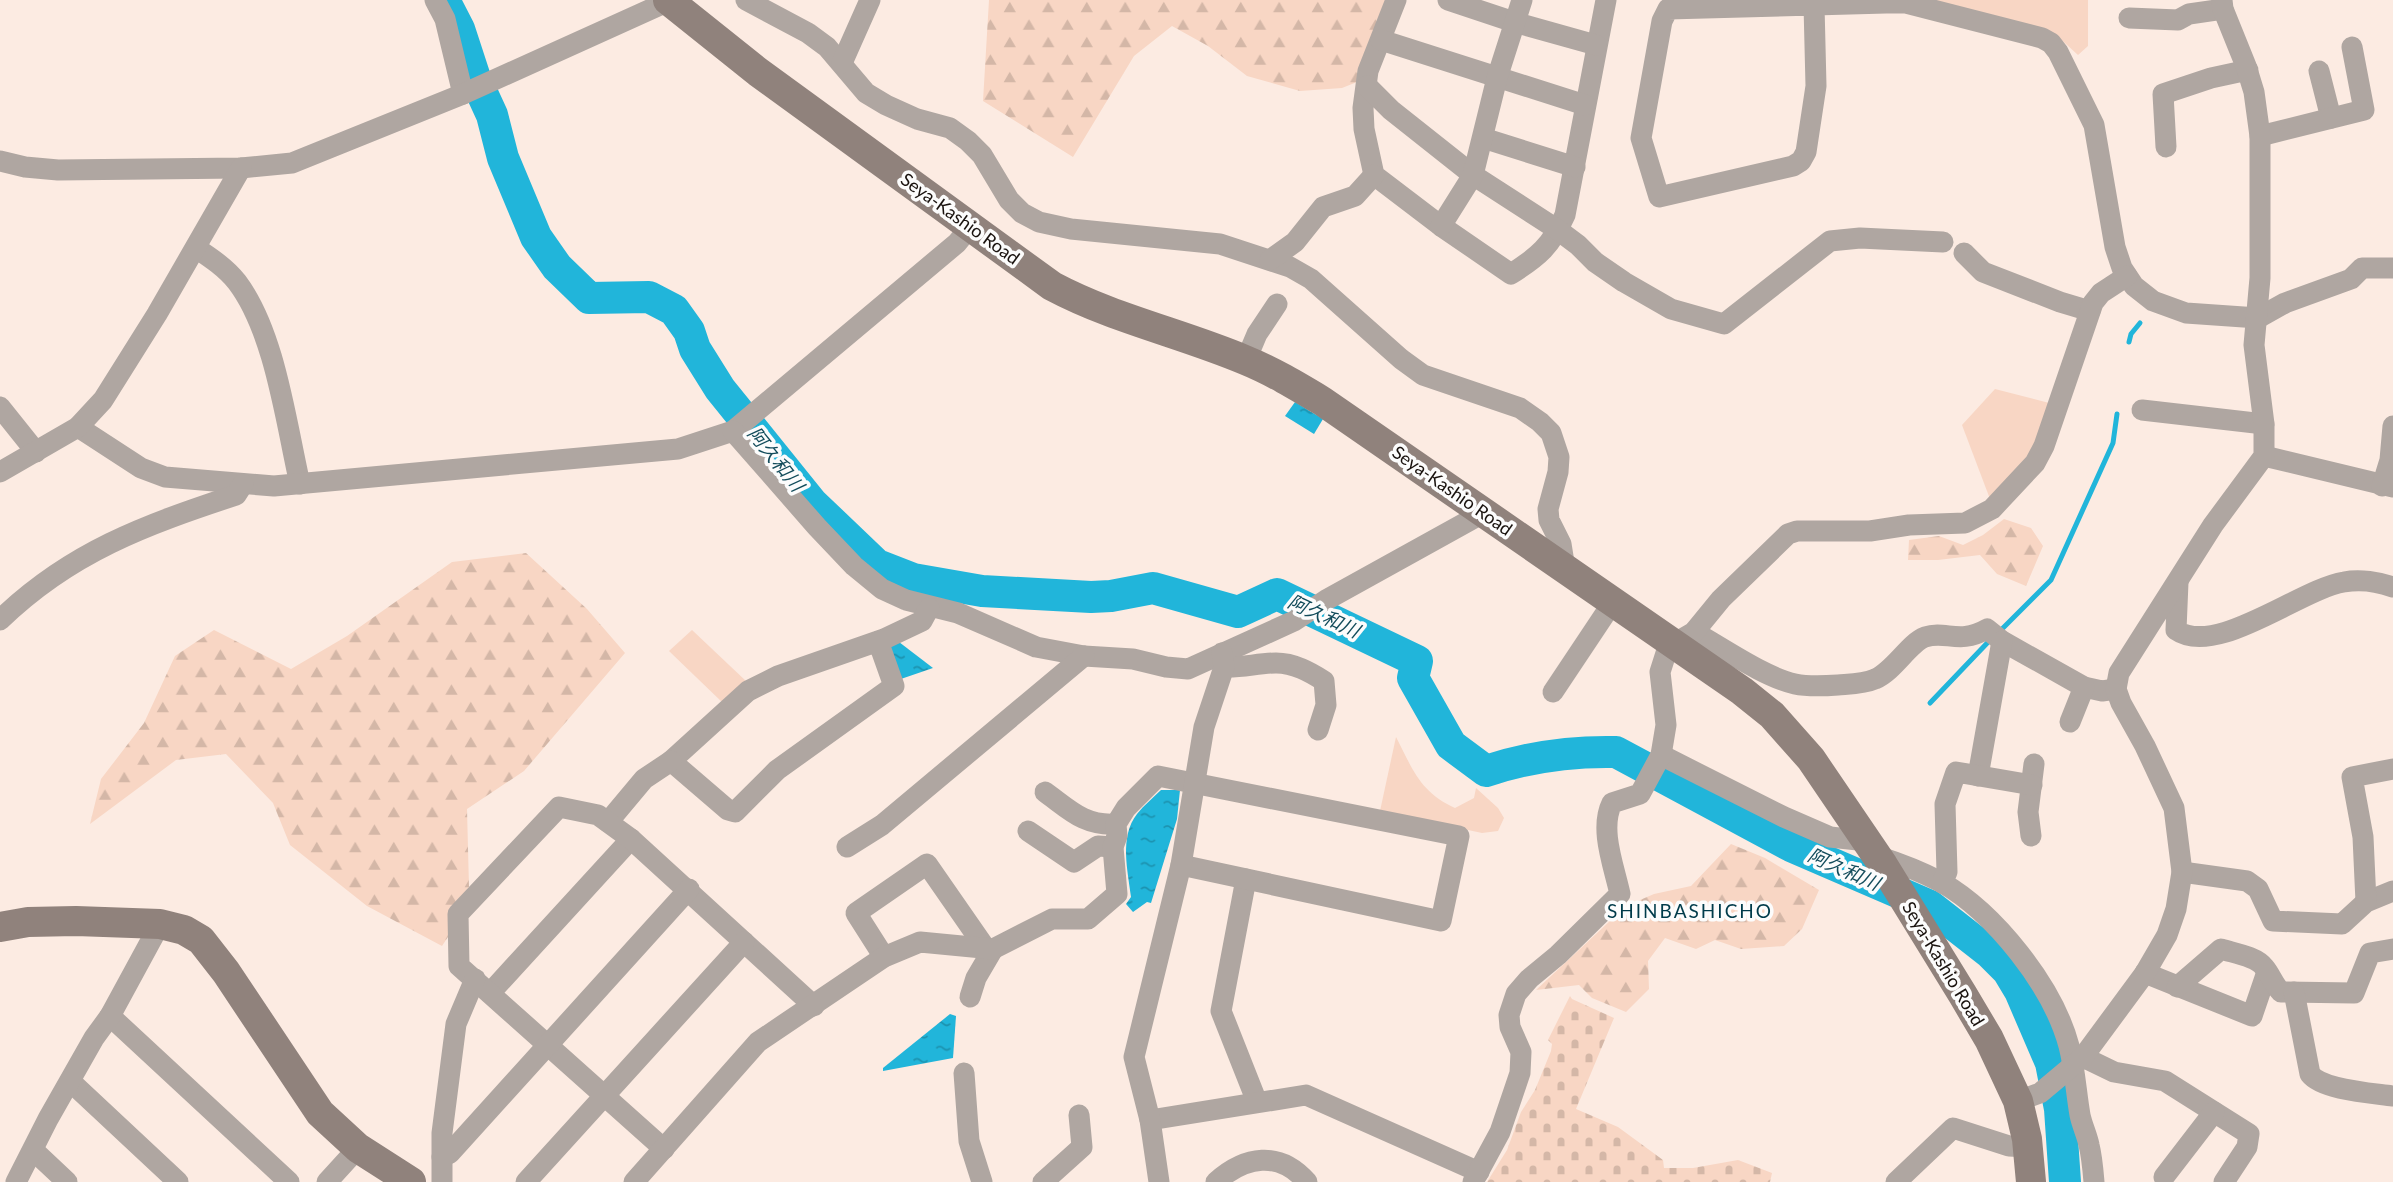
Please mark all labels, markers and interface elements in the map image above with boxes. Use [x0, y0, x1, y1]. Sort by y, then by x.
street label: Seya-Kashio Road [897, 168, 1024, 269]
water label: 阿久和川 [744, 422, 810, 497]
street label: Seya-Kashio Road [1388, 441, 1517, 540]
water label: 阿久和川 [1285, 589, 1365, 643]
water label: 阿久和川 [1805, 843, 1885, 895]
street label: Seya-Kashio Road [1898, 897, 1990, 1030]
district label: SHINBASHICHO [1607, 899, 1773, 922]

